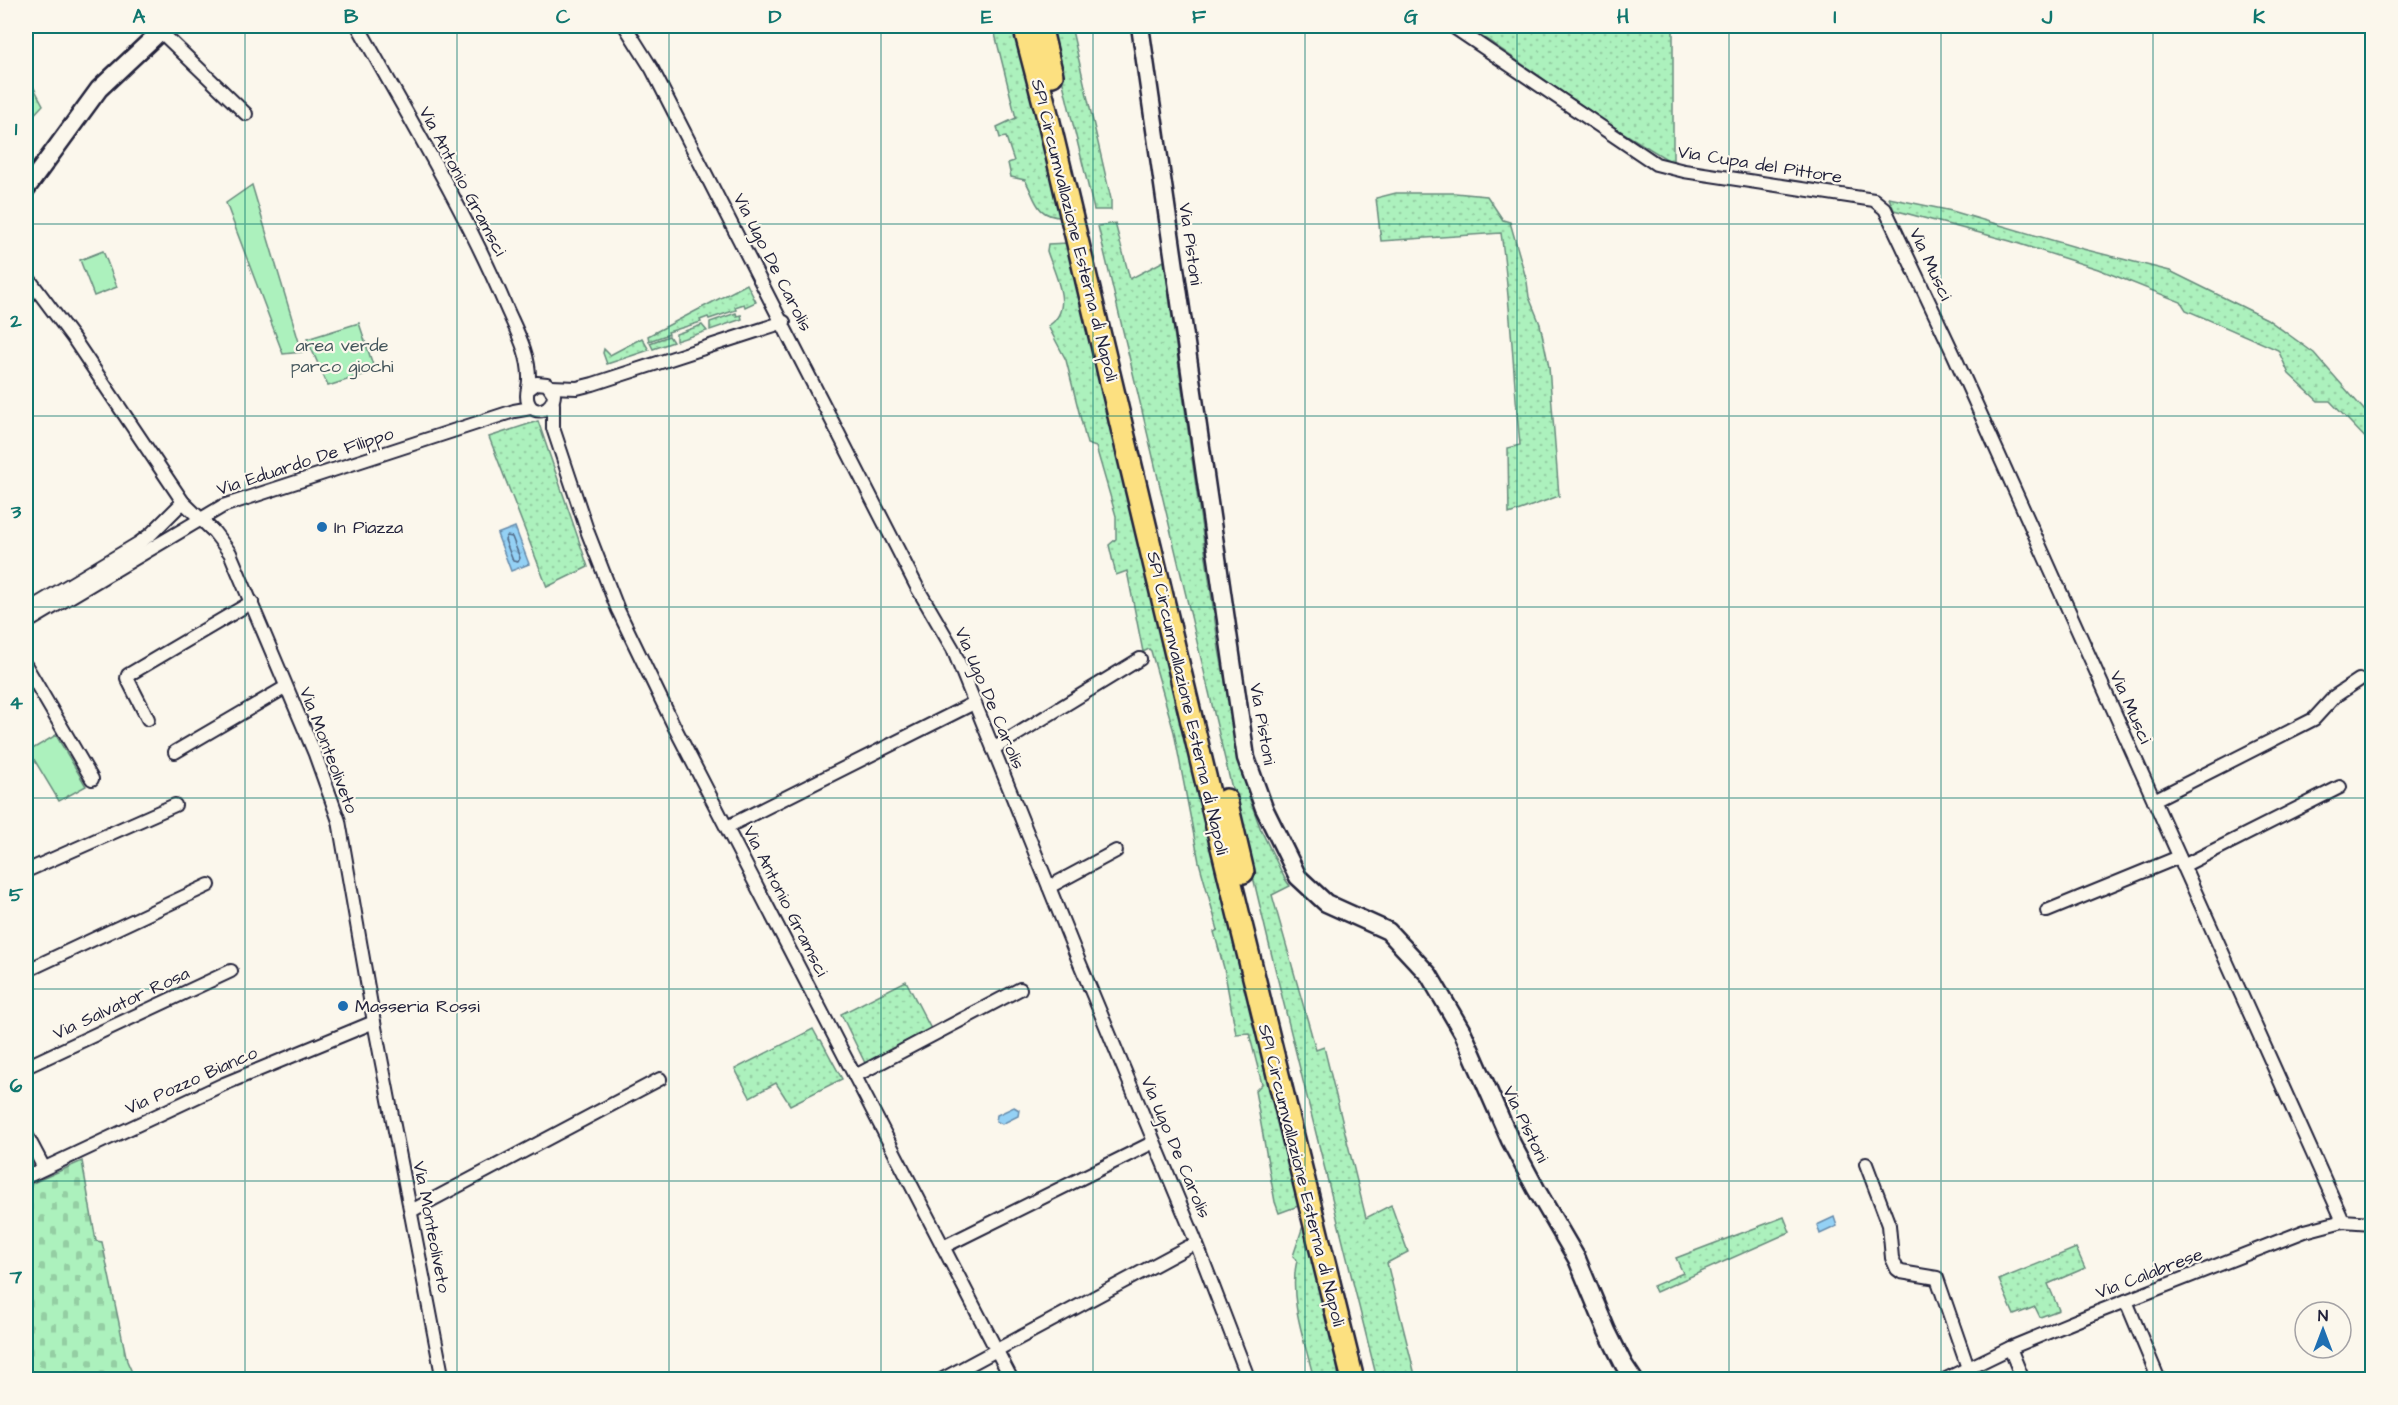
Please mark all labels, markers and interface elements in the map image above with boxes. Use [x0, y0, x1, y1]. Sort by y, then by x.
text: A [133, 3, 146, 31]
text: B [344, 3, 359, 31]
text: C [556, 3, 571, 31]
text: D [769, 3, 782, 31]
text: E [981, 3, 993, 31]
text: F [1192, 3, 1207, 31]
text: G [1404, 3, 1418, 31]
text: H [1617, 3, 1629, 31]
text: I [1833, 3, 1837, 31]
text: J [2041, 3, 2053, 31]
text: K [2253, 3, 2266, 31]
street label: SP1 Circumvallazione Esterna di Napoli [1025, 76, 1124, 384]
street label: Via Antonio Gramsci [413, 102, 513, 261]
text: 1 [15, 115, 18, 143]
street label: Via Cupa del Pittore [1676, 139, 1844, 190]
street label: Via Ugo De Carolis [726, 189, 818, 336]
street label: Via Pistoni [1172, 201, 1209, 287]
street label: Via Musci [1903, 224, 1958, 305]
text: 2 [9, 307, 22, 335]
park label: area verde parco giochi [291, 333, 394, 380]
street label: Via Eduardo De Filippo [214, 421, 397, 502]
text: 3 [10, 498, 22, 526]
place label: In Piazza [334, 515, 403, 540]
marker: In Piazza [315, 520, 329, 534]
street label: SP1 Circumvallazione Esterna di Napoli [1140, 549, 1235, 858]
street label: Via Ugo De Carolis [947, 623, 1031, 774]
street label: Via Musci [2103, 667, 2158, 748]
street label: Via Pistoni [1243, 681, 1282, 767]
street label: Via Monteoliveto [293, 683, 364, 817]
text: 4 [9, 689, 23, 717]
street label: Via Antonio Gramsci [737, 822, 835, 981]
text: 5 [9, 881, 24, 909]
street label: Via Salvator Rosa [49, 961, 194, 1046]
place label: Masseria Rossi [355, 994, 480, 1019]
marker: Masseria Rossi [336, 999, 350, 1013]
street label: SP1 Circumvallazione Esterna di Napoli [1252, 1021, 1351, 1329]
street label: Via Pozzo Bianco [121, 1040, 261, 1121]
text: 6 [10, 1072, 23, 1100]
street label: Via Ugo De Carolis [1133, 1072, 1217, 1223]
street label: Via Pistoni [1496, 1082, 1555, 1167]
street label: Via Monteoliveto [406, 1159, 457, 1295]
street label: Via Calabrese [2092, 1241, 2207, 1305]
text: 7 [9, 1263, 23, 1291]
north arrow [2293, 1300, 2353, 1360]
text: N [2318, 1305, 2328, 1327]

